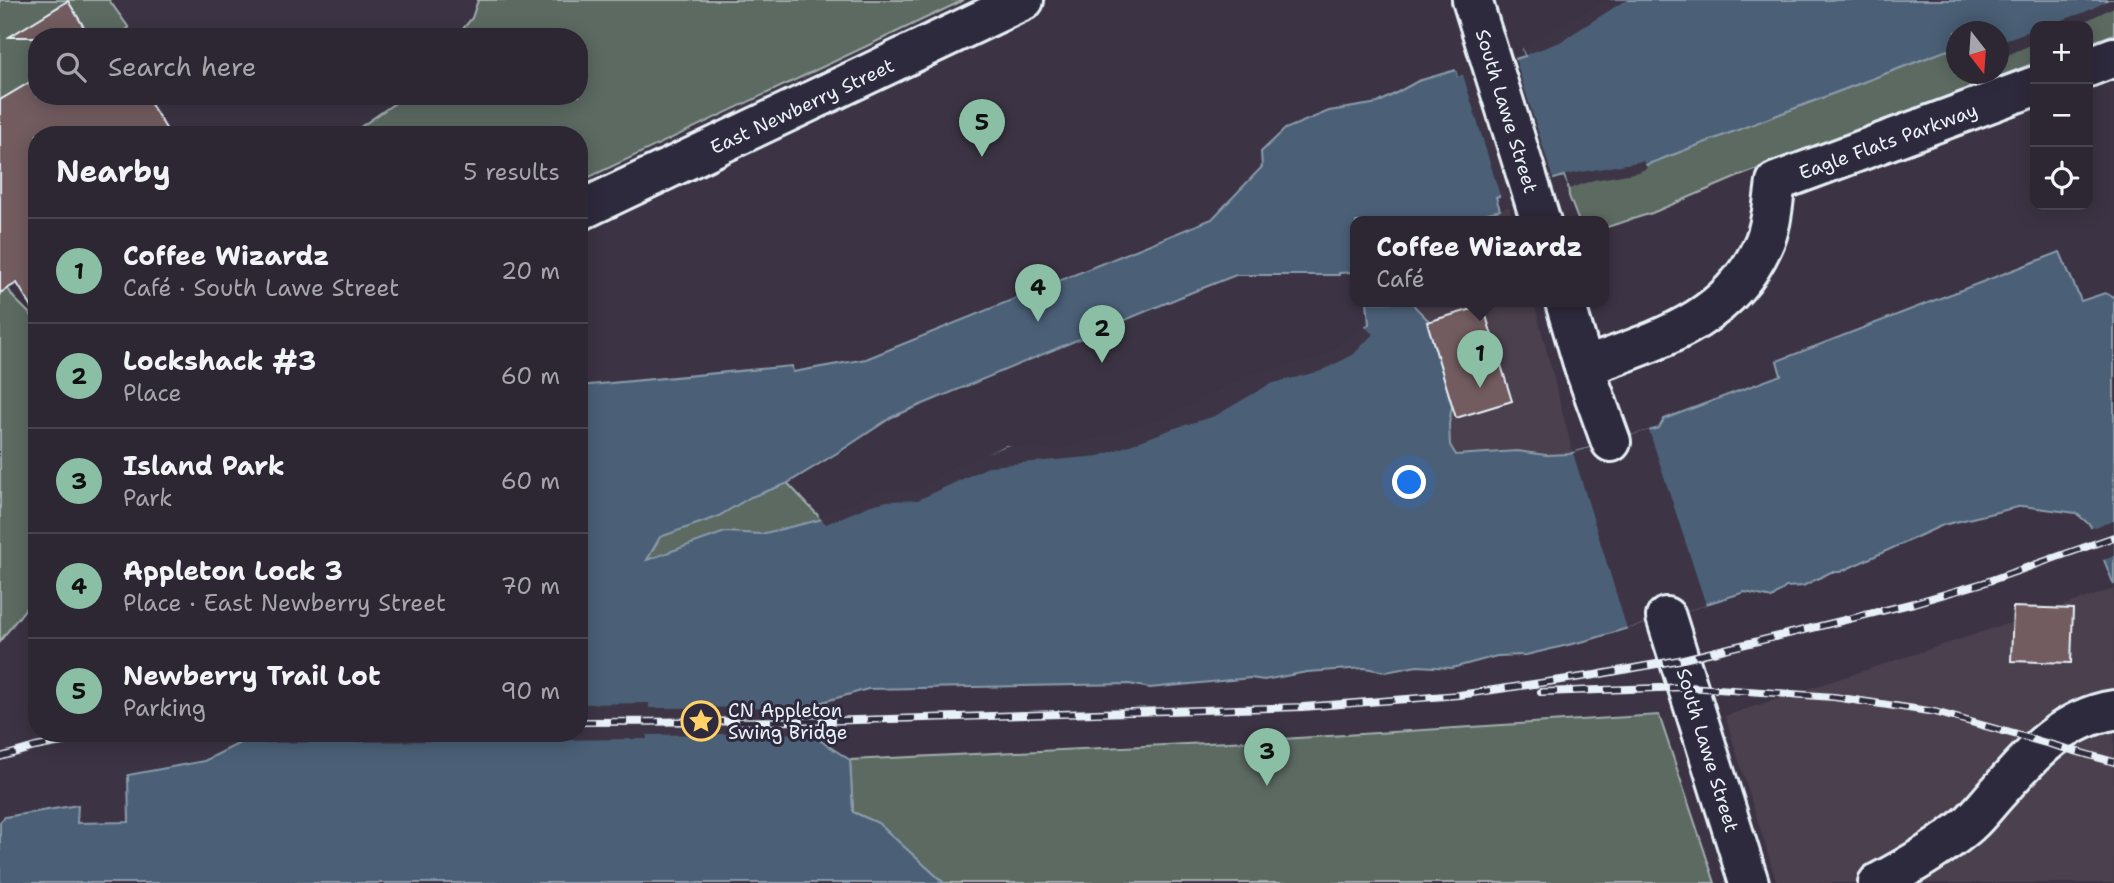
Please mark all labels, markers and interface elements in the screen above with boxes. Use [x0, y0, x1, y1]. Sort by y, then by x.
north arrow [1946, 21, 2009, 84]
map controls [2030, 21, 2093, 210]
button: + [2030, 21, 2093, 84]
street label: South Lawe Street [1470, 26, 1543, 196]
search box [28, 28, 588, 105]
icon: search [52, 48, 90, 86]
text: Search here [108, 49, 257, 84]
street label: East Newberry Street [706, 53, 898, 160]
button: − [2030, 84, 2093, 147]
street label: Eagle Flats Parkway [1795, 98, 1981, 185]
pin: 5 [959, 99, 1005, 157]
button: locate [2030, 147, 2093, 210]
text: Nearby [56, 151, 171, 192]
text: 5 results [463, 157, 560, 187]
popup [1350, 216, 1609, 307]
text: Coffee Wizardz [1376, 229, 1583, 264]
text: Coffee Wizardz [123, 238, 329, 273]
text: 1 [74, 256, 84, 286]
text: 20 m [501, 256, 560, 286]
pin: 4 [1015, 264, 1061, 322]
text: Café [1376, 264, 1425, 294]
text: Café · South Lawe Street [123, 273, 399, 303]
pin: 2 [1079, 305, 1125, 363]
pin: 1 [1457, 330, 1503, 388]
text: Lockshack #3 [123, 343, 316, 378]
text: 2 [71, 361, 87, 391]
text: 60 m [501, 361, 560, 391]
text: Place [123, 378, 182, 408]
text: Island Park [123, 448, 285, 483]
your location [1392, 465, 1426, 499]
text: 3 [71, 466, 87, 496]
text: 60 m [501, 466, 560, 496]
text: Park [123, 483, 172, 513]
text: Appleton Lock 3 [123, 553, 343, 588]
text: 4 [71, 571, 87, 601]
text: 70 m [501, 571, 560, 601]
text: Place · East Newberry Street [123, 588, 446, 618]
text: Newberry Trail Lot [123, 658, 381, 693]
street label: South Lawe Street [1671, 665, 1744, 835]
text: 5 [72, 676, 86, 706]
text: 90 m [500, 676, 560, 706]
text: Parking [123, 693, 206, 723]
place label: CN Appleton Swing Bridge [728, 698, 848, 745]
place icon: CN Appleton Swing Bridge [680, 700, 722, 742]
pin: 3 [1244, 728, 1290, 786]

